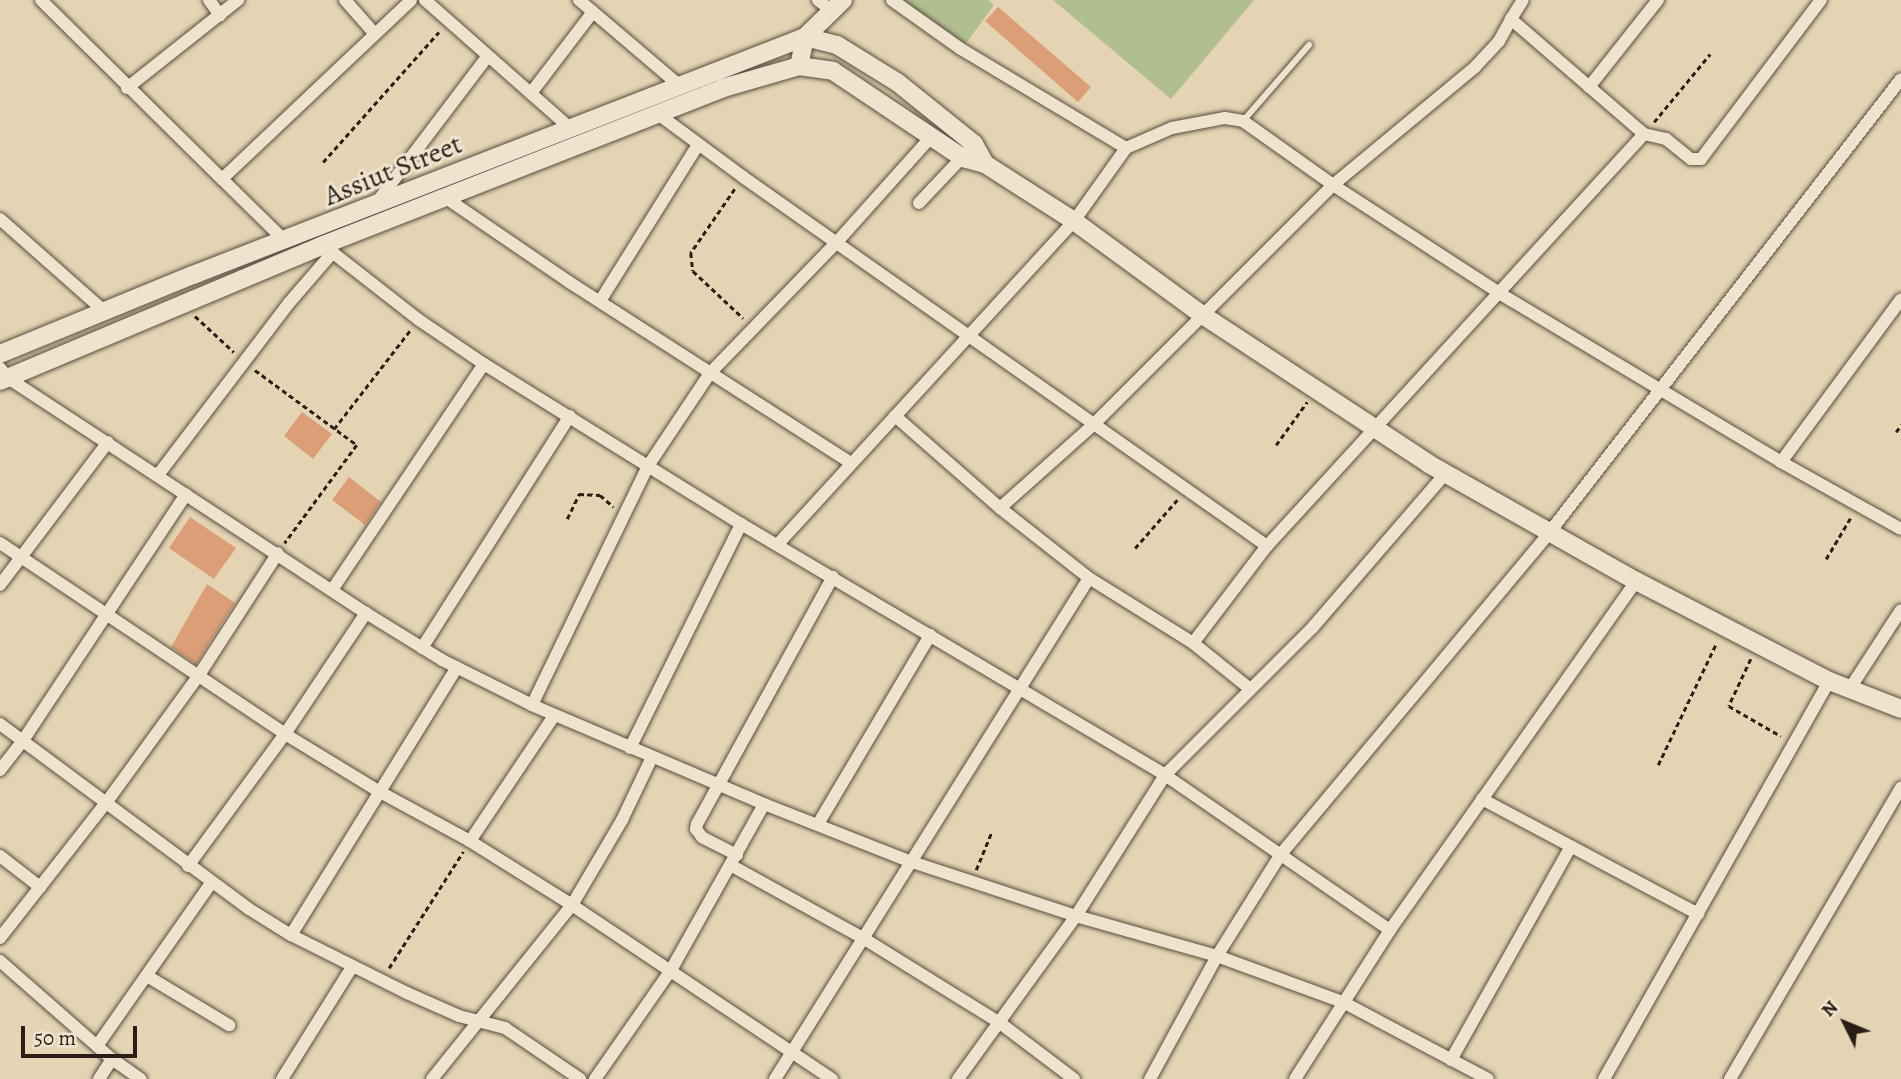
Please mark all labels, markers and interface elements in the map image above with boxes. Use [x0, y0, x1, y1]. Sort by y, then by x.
street label: Assiut Street [319, 127, 467, 213]
north arrow [1810, 988, 1880, 1058]
text: N [1815, 995, 1844, 1023]
scale bar [24, 1012, 140, 1056]
text: 50 m [34, 1024, 76, 1052]

